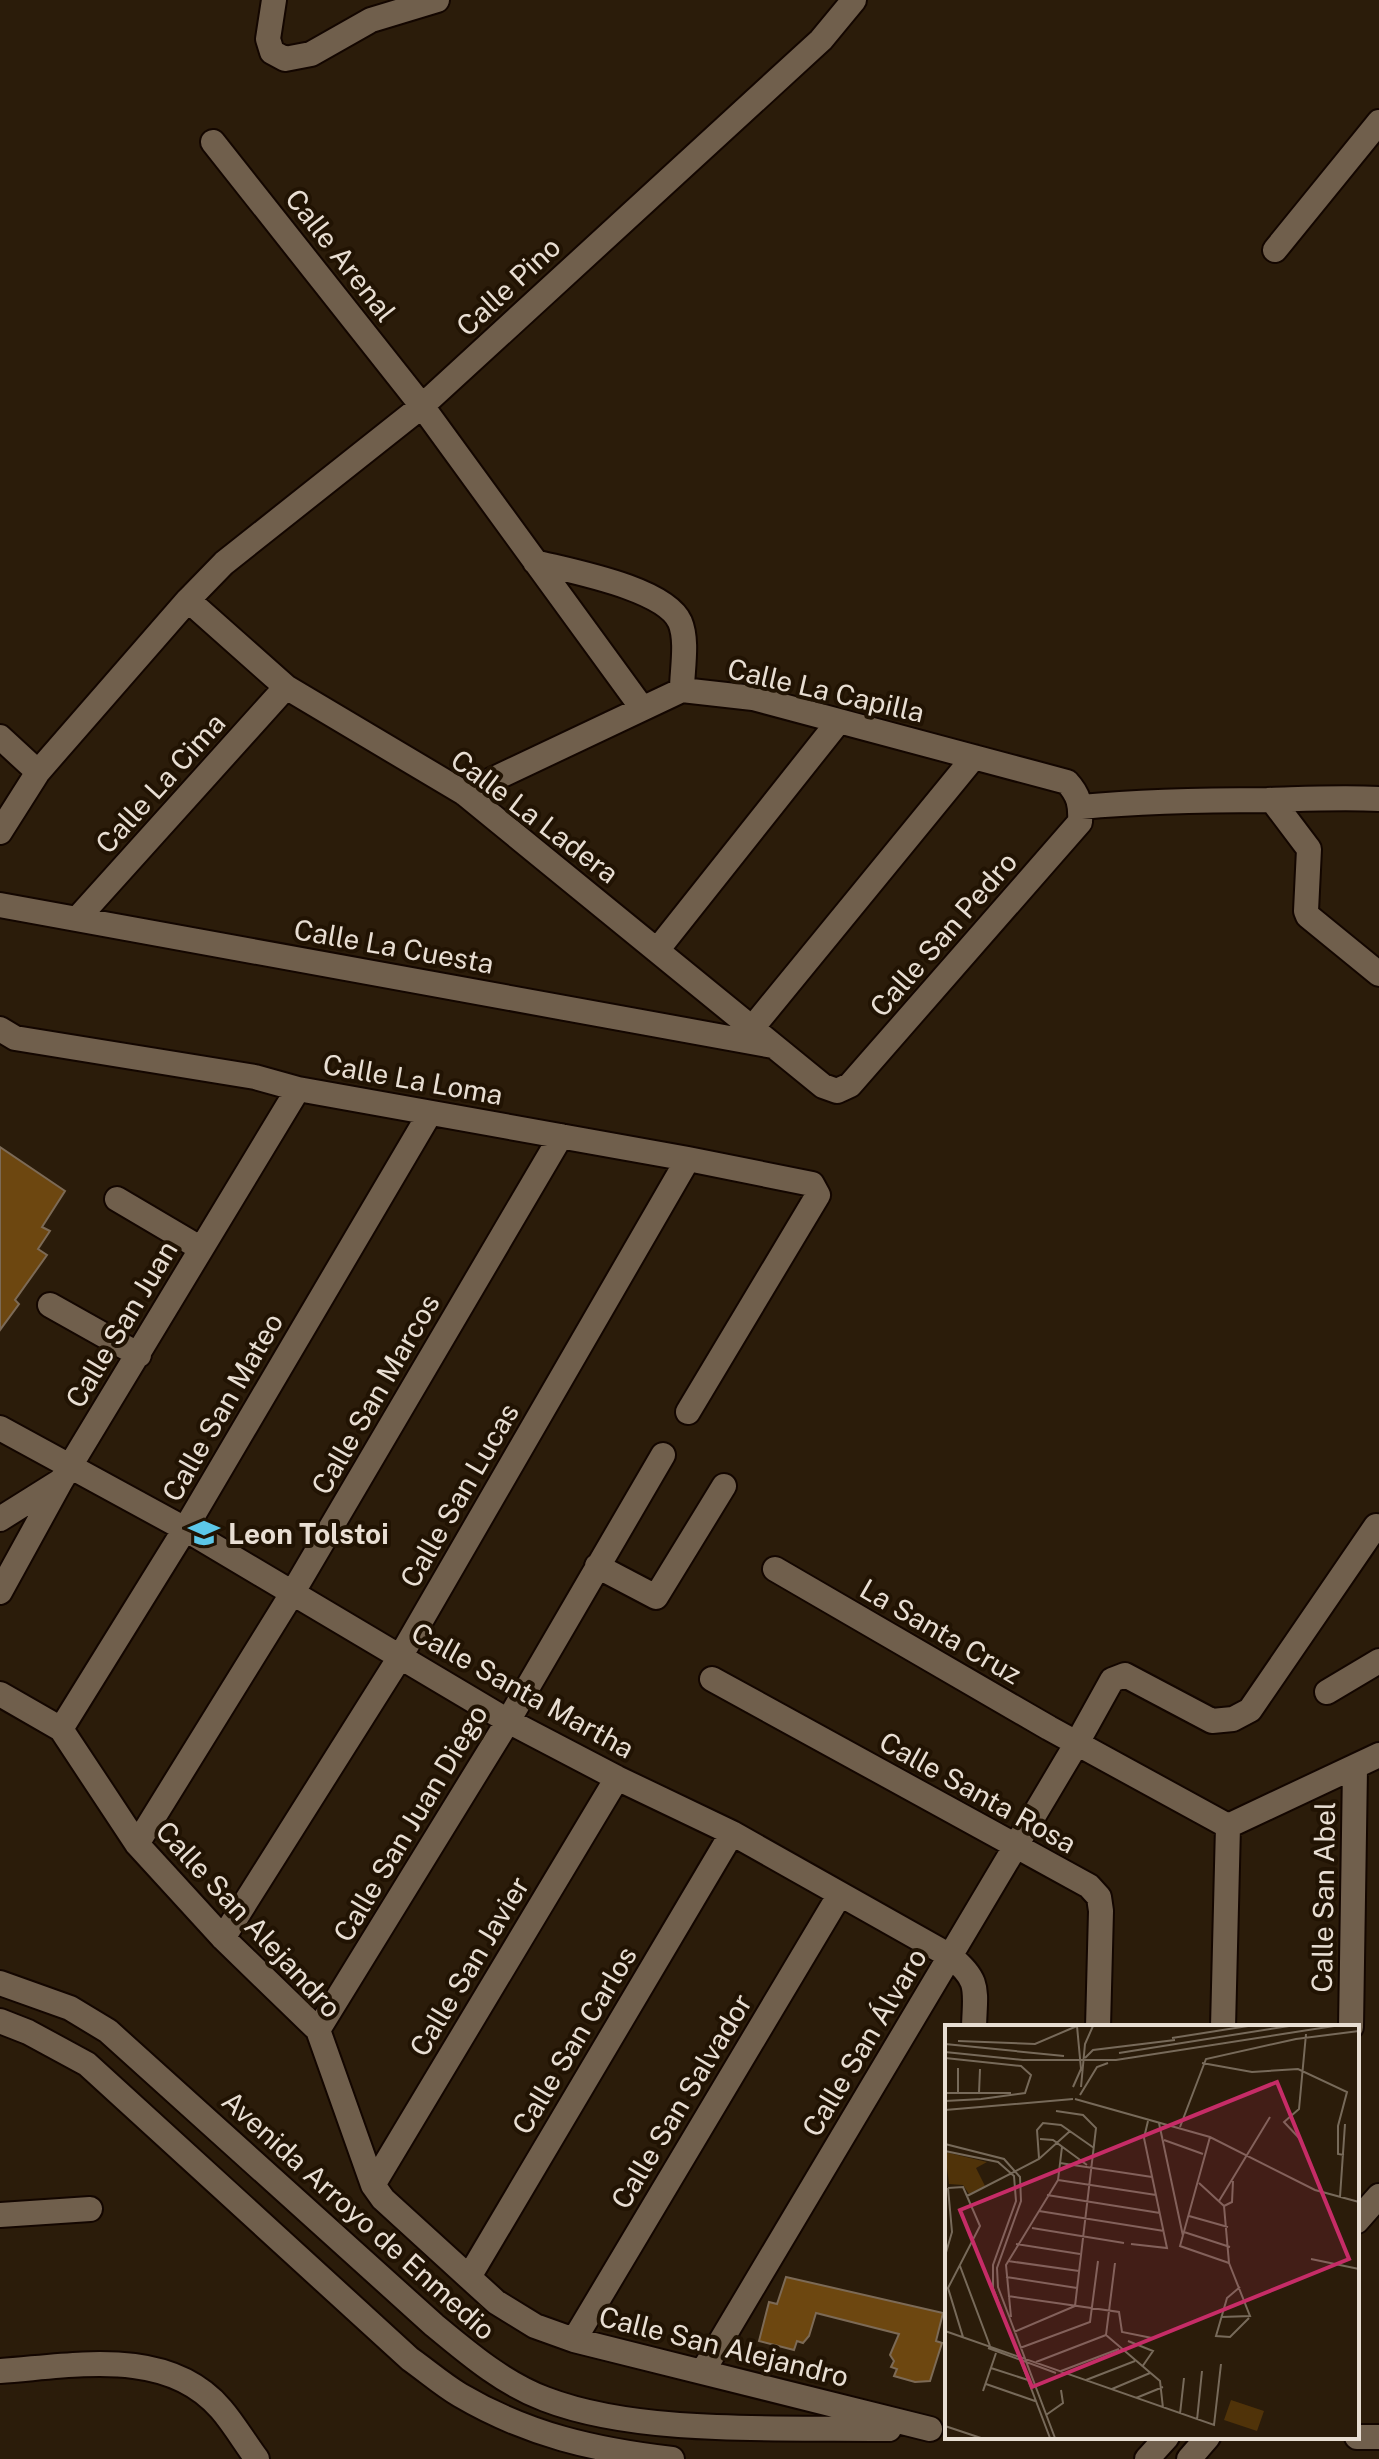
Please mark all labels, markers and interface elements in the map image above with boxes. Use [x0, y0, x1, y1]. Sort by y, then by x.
street label: Calle Arenal [279, 182, 403, 328]
street label: Calle Pino [449, 230, 567, 342]
street label: Calle La Capilla [724, 651, 928, 729]
street label: Calle La Cima [89, 706, 231, 860]
street label: Calle La Ladera [445, 742, 625, 890]
street label: Calle San Pedro [863, 845, 1023, 1023]
street label: Calle La Cuesta [292, 912, 496, 980]
street label: Calle La Loma [321, 1047, 505, 1111]
street label: Calle San Juan [58, 1235, 184, 1413]
street label: Calle San Marcos [304, 1288, 446, 1500]
street label: Calle San Mateo [155, 1307, 289, 1507]
street label: Calle San Lucas [393, 1397, 525, 1593]
school or university icon: Leon Tolstoi [187, 1516, 221, 1550]
place label: Leon Tolstoi [228, 1517, 389, 1550]
street label: La Santa Cruz [854, 1572, 1028, 1690]
street label: Calle Santa Martha [406, 1615, 640, 1765]
street label: Calle San Juan Diego [326, 1699, 494, 1947]
street label: Calle Santa Rosa [874, 1724, 1082, 1860]
street label: Calle San Abel [1305, 1801, 1341, 1993]
street label: Calle San Alejandro [150, 1814, 348, 2024]
street label: Calle San Javier [402, 1870, 536, 2062]
street label: Calle San Carlos [505, 1940, 643, 2140]
street label: Calle San Álvaro [795, 1942, 933, 2142]
street label: Calle San Salvador [604, 1988, 758, 2214]
inset map [945, 2025, 1359, 2439]
street label: Avenida Arroyo de Enmedio [216, 2084, 502, 2346]
street label: Calle San Alejandro [596, 2299, 852, 2393]

